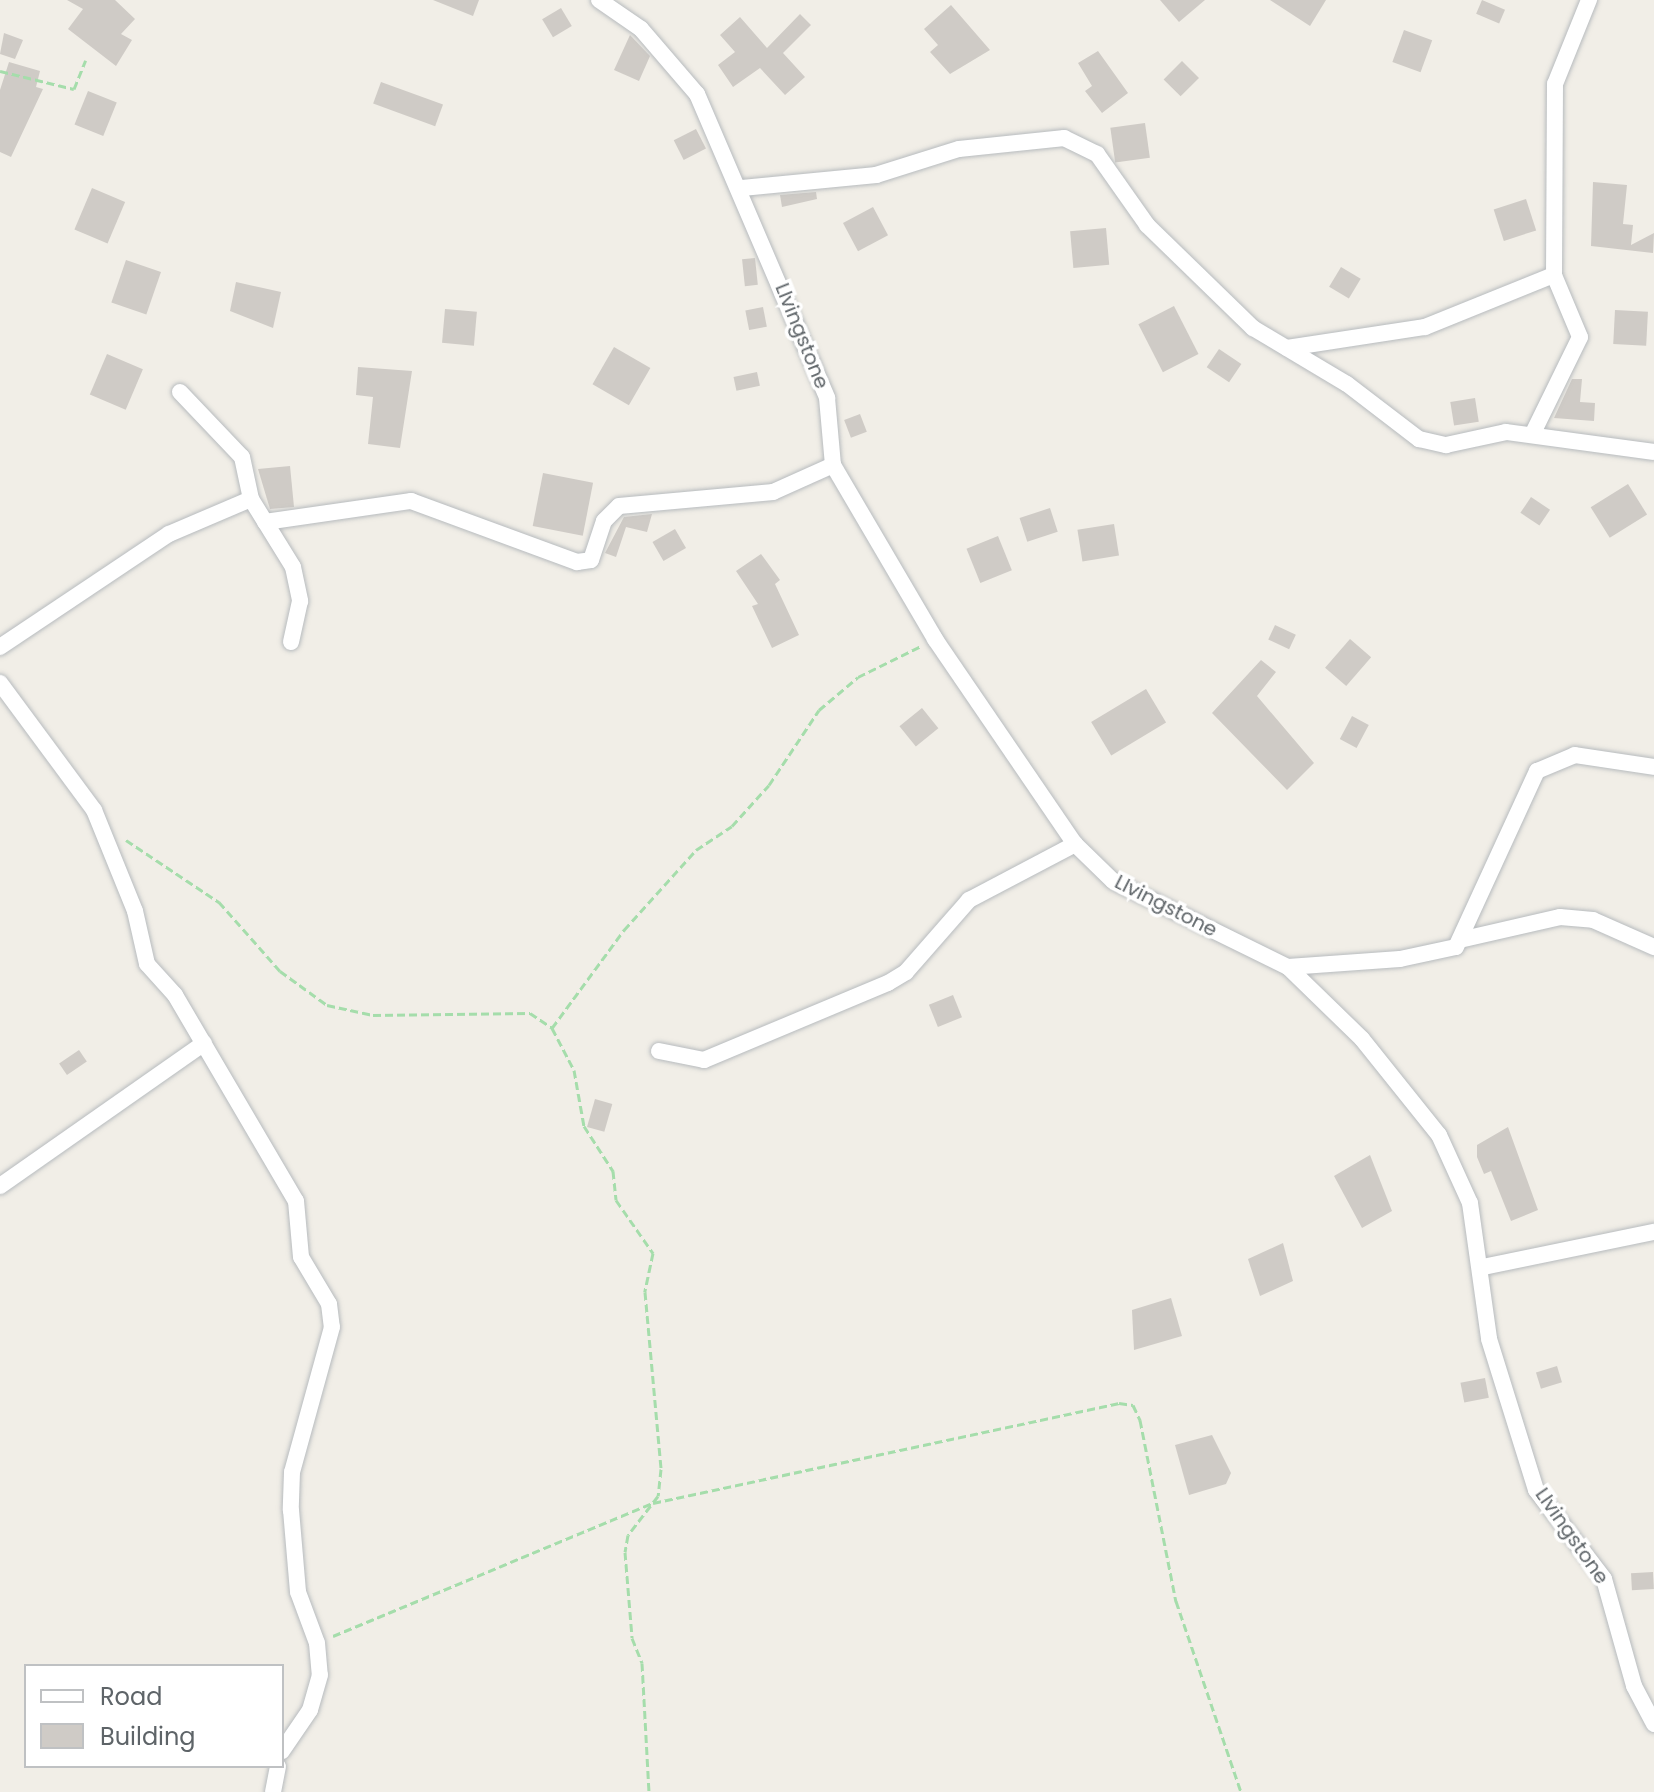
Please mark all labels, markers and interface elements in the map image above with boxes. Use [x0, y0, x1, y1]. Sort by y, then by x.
street label: LIvingstone [770, 280, 834, 392]
street label: LIvingstone [1111, 870, 1221, 942]
street label: LIvingstone [1530, 1483, 1614, 1589]
legend [24, 1664, 284, 1768]
text: Road [100, 1680, 162, 1713]
text: Building [100, 1720, 196, 1753]

